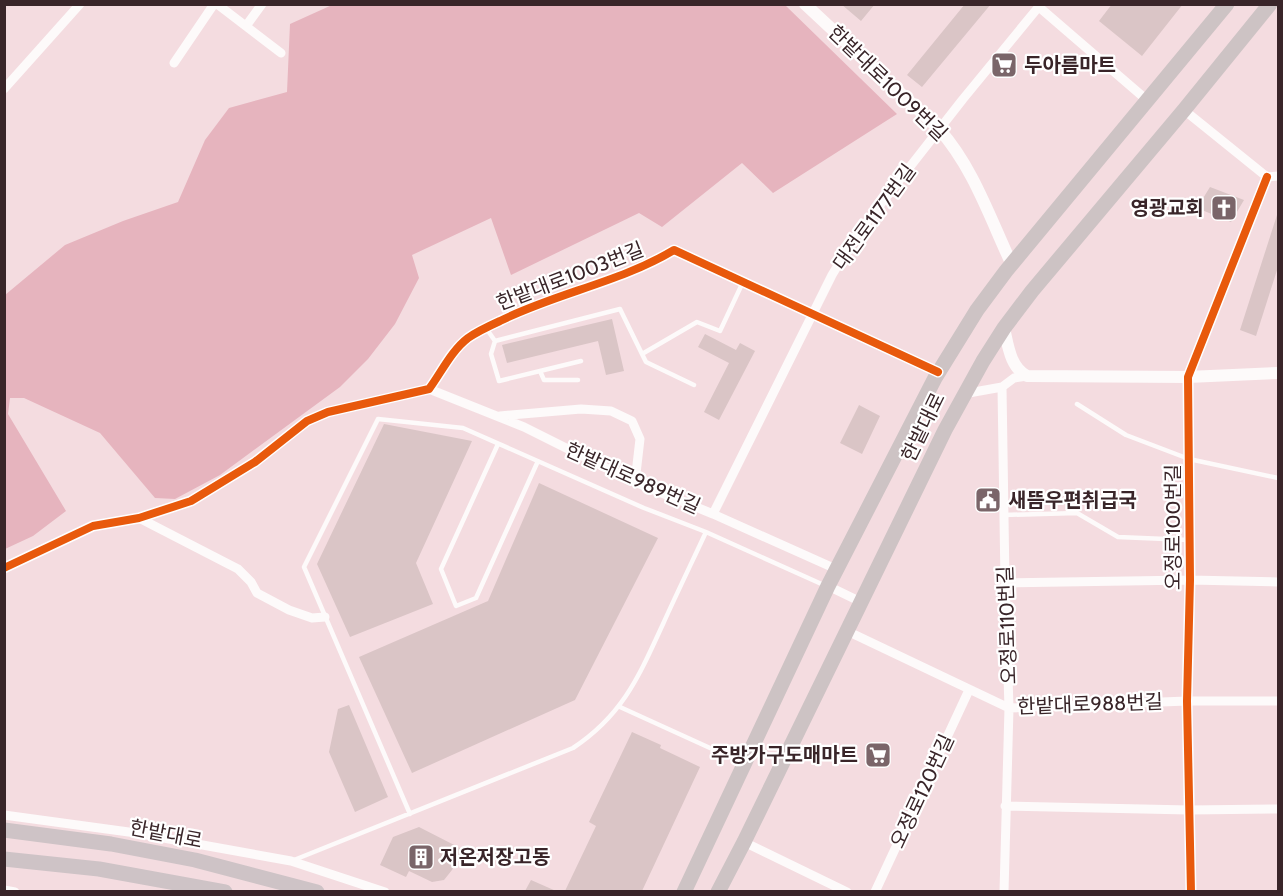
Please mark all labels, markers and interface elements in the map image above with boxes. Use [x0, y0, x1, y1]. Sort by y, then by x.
street label: 한밭대로1009번길 [823, 20, 953, 146]
supermarket icon: 두아름마트 [989, 50, 1019, 80]
place label: 두아름마트 [1024, 53, 1116, 77]
street label: 대전로1177번길 [828, 159, 920, 275]
church icon: 영광교회 [1209, 193, 1239, 223]
place label: 영광교회 [1130, 196, 1204, 220]
street label: 한밭대로1003번길 [493, 237, 647, 315]
street label: 한밭대로 [896, 389, 950, 465]
street label: 한밭대로989번길 [562, 437, 704, 519]
street label: 오정로100번길 [1161, 464, 1185, 590]
public building icon: 새뜸우편취급국 [973, 485, 1003, 515]
place label: 새뜸우편취급국 [1008, 488, 1137, 512]
street label: 오정로110번길 [993, 565, 1021, 685]
street label: 한밭대로988번길 [1017, 689, 1163, 719]
street label: 오정로120번길 [885, 730, 959, 852]
supermarket icon: 주방가구도매마트 [863, 740, 893, 770]
place label: 주방가구도매마트 [711, 743, 858, 767]
street label: 한밭대로 [128, 815, 204, 853]
building icon: 저온저장고동 [406, 842, 436, 872]
place label: 저온저장고동 [440, 845, 550, 869]

